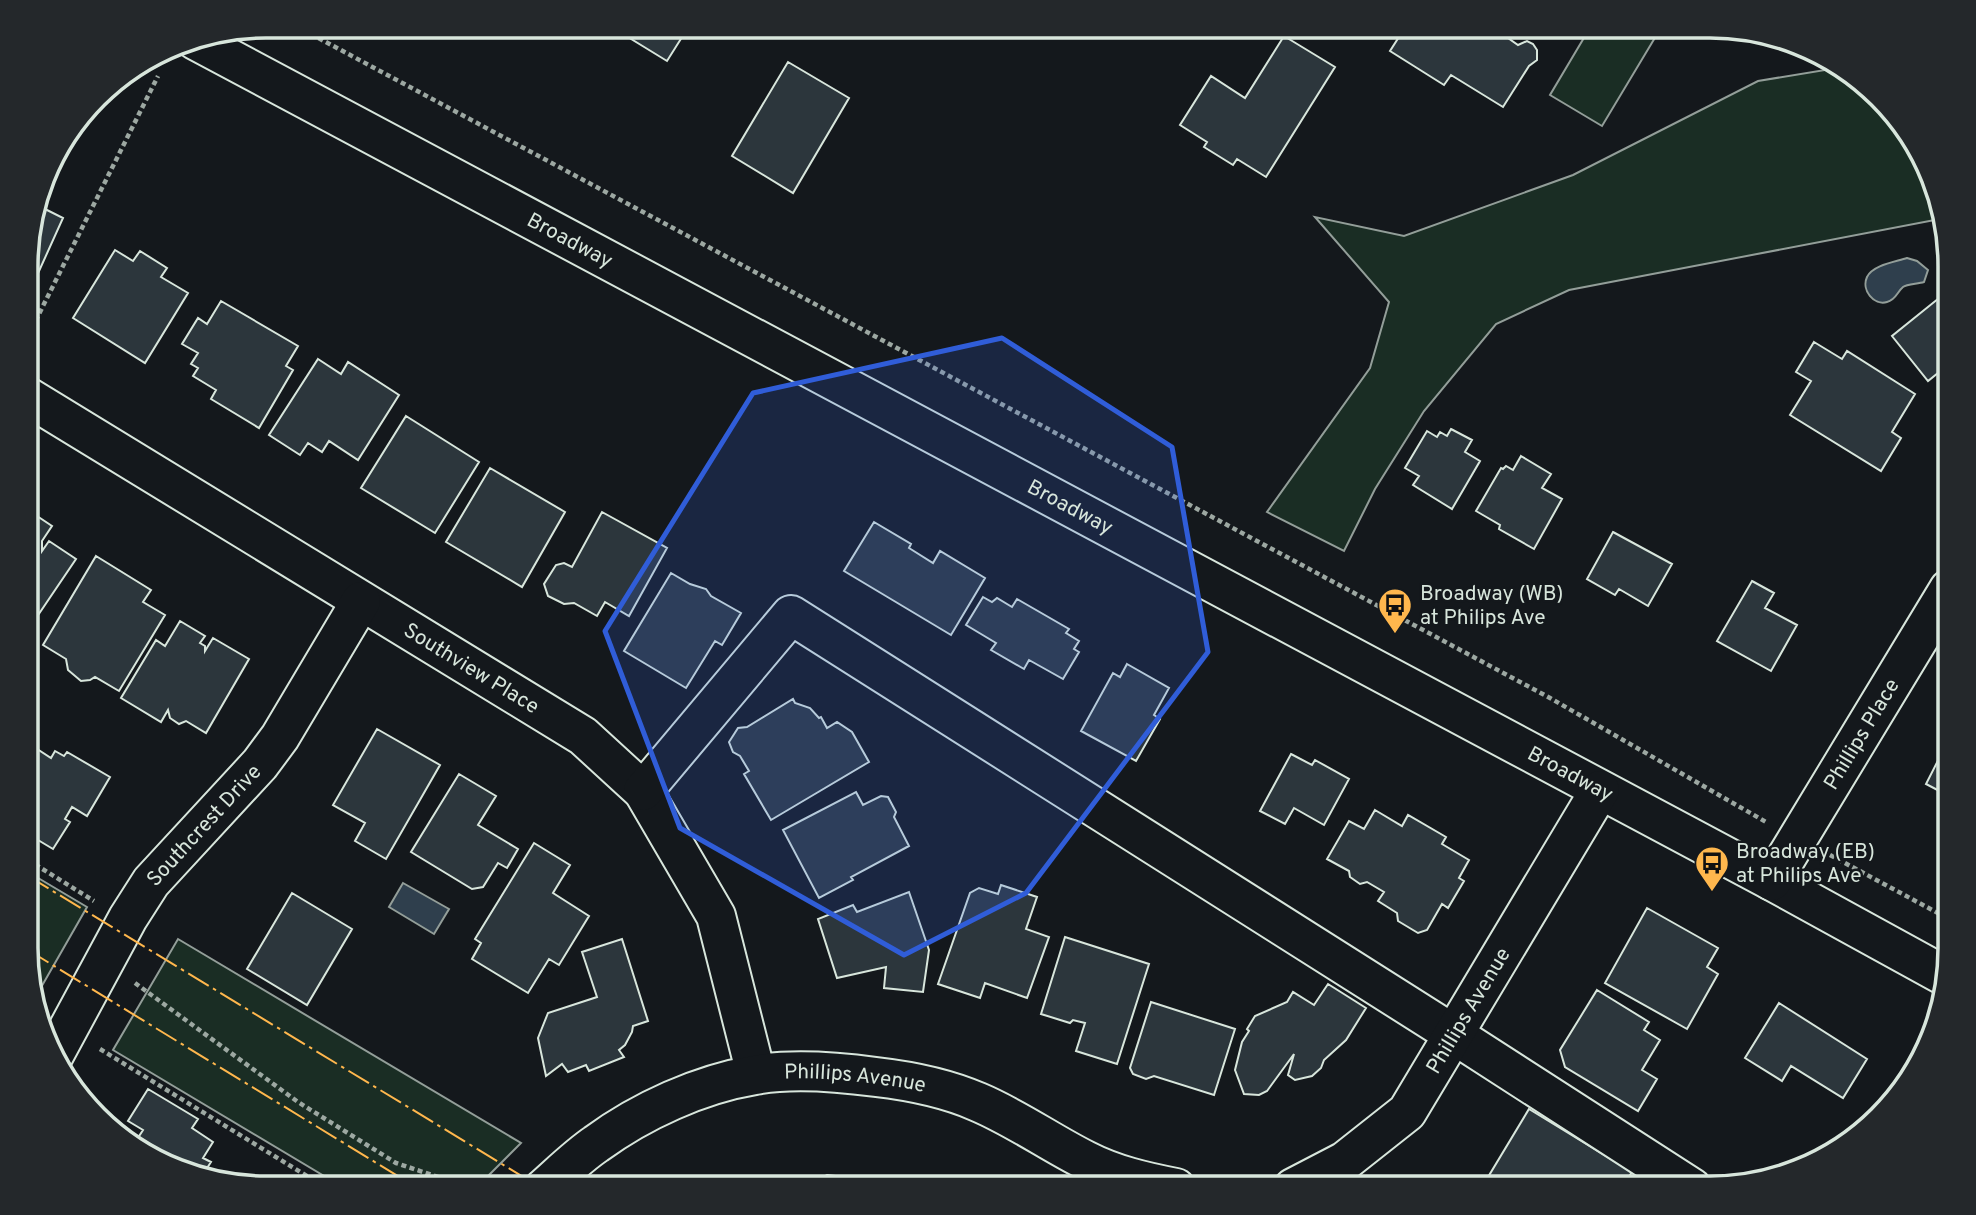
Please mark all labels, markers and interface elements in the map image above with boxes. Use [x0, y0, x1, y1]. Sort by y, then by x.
street label: Broadway [522, 207, 617, 275]
street label: Broadway [1022, 474, 1117, 542]
place label: Broadway (WB) at Philips Ave [1420, 581, 1564, 632]
bus stop icon: Broadway (WB) at Philips Ave [1376, 586, 1414, 635]
street label: Southview Place [398, 618, 544, 721]
street label: Phillips Place [1818, 674, 1906, 795]
street label: Broadway [1522, 741, 1618, 809]
street label: Southcrest Drive [142, 759, 268, 893]
place label: Broadway (EB) at Philips Ave [1736, 839, 1875, 890]
bus stop icon: Broadway (EB) at Philips Ave [1693, 844, 1731, 893]
street label: Phillips Avenue [1421, 943, 1517, 1079]
street label: Phillips Avenue [784, 1059, 928, 1100]

